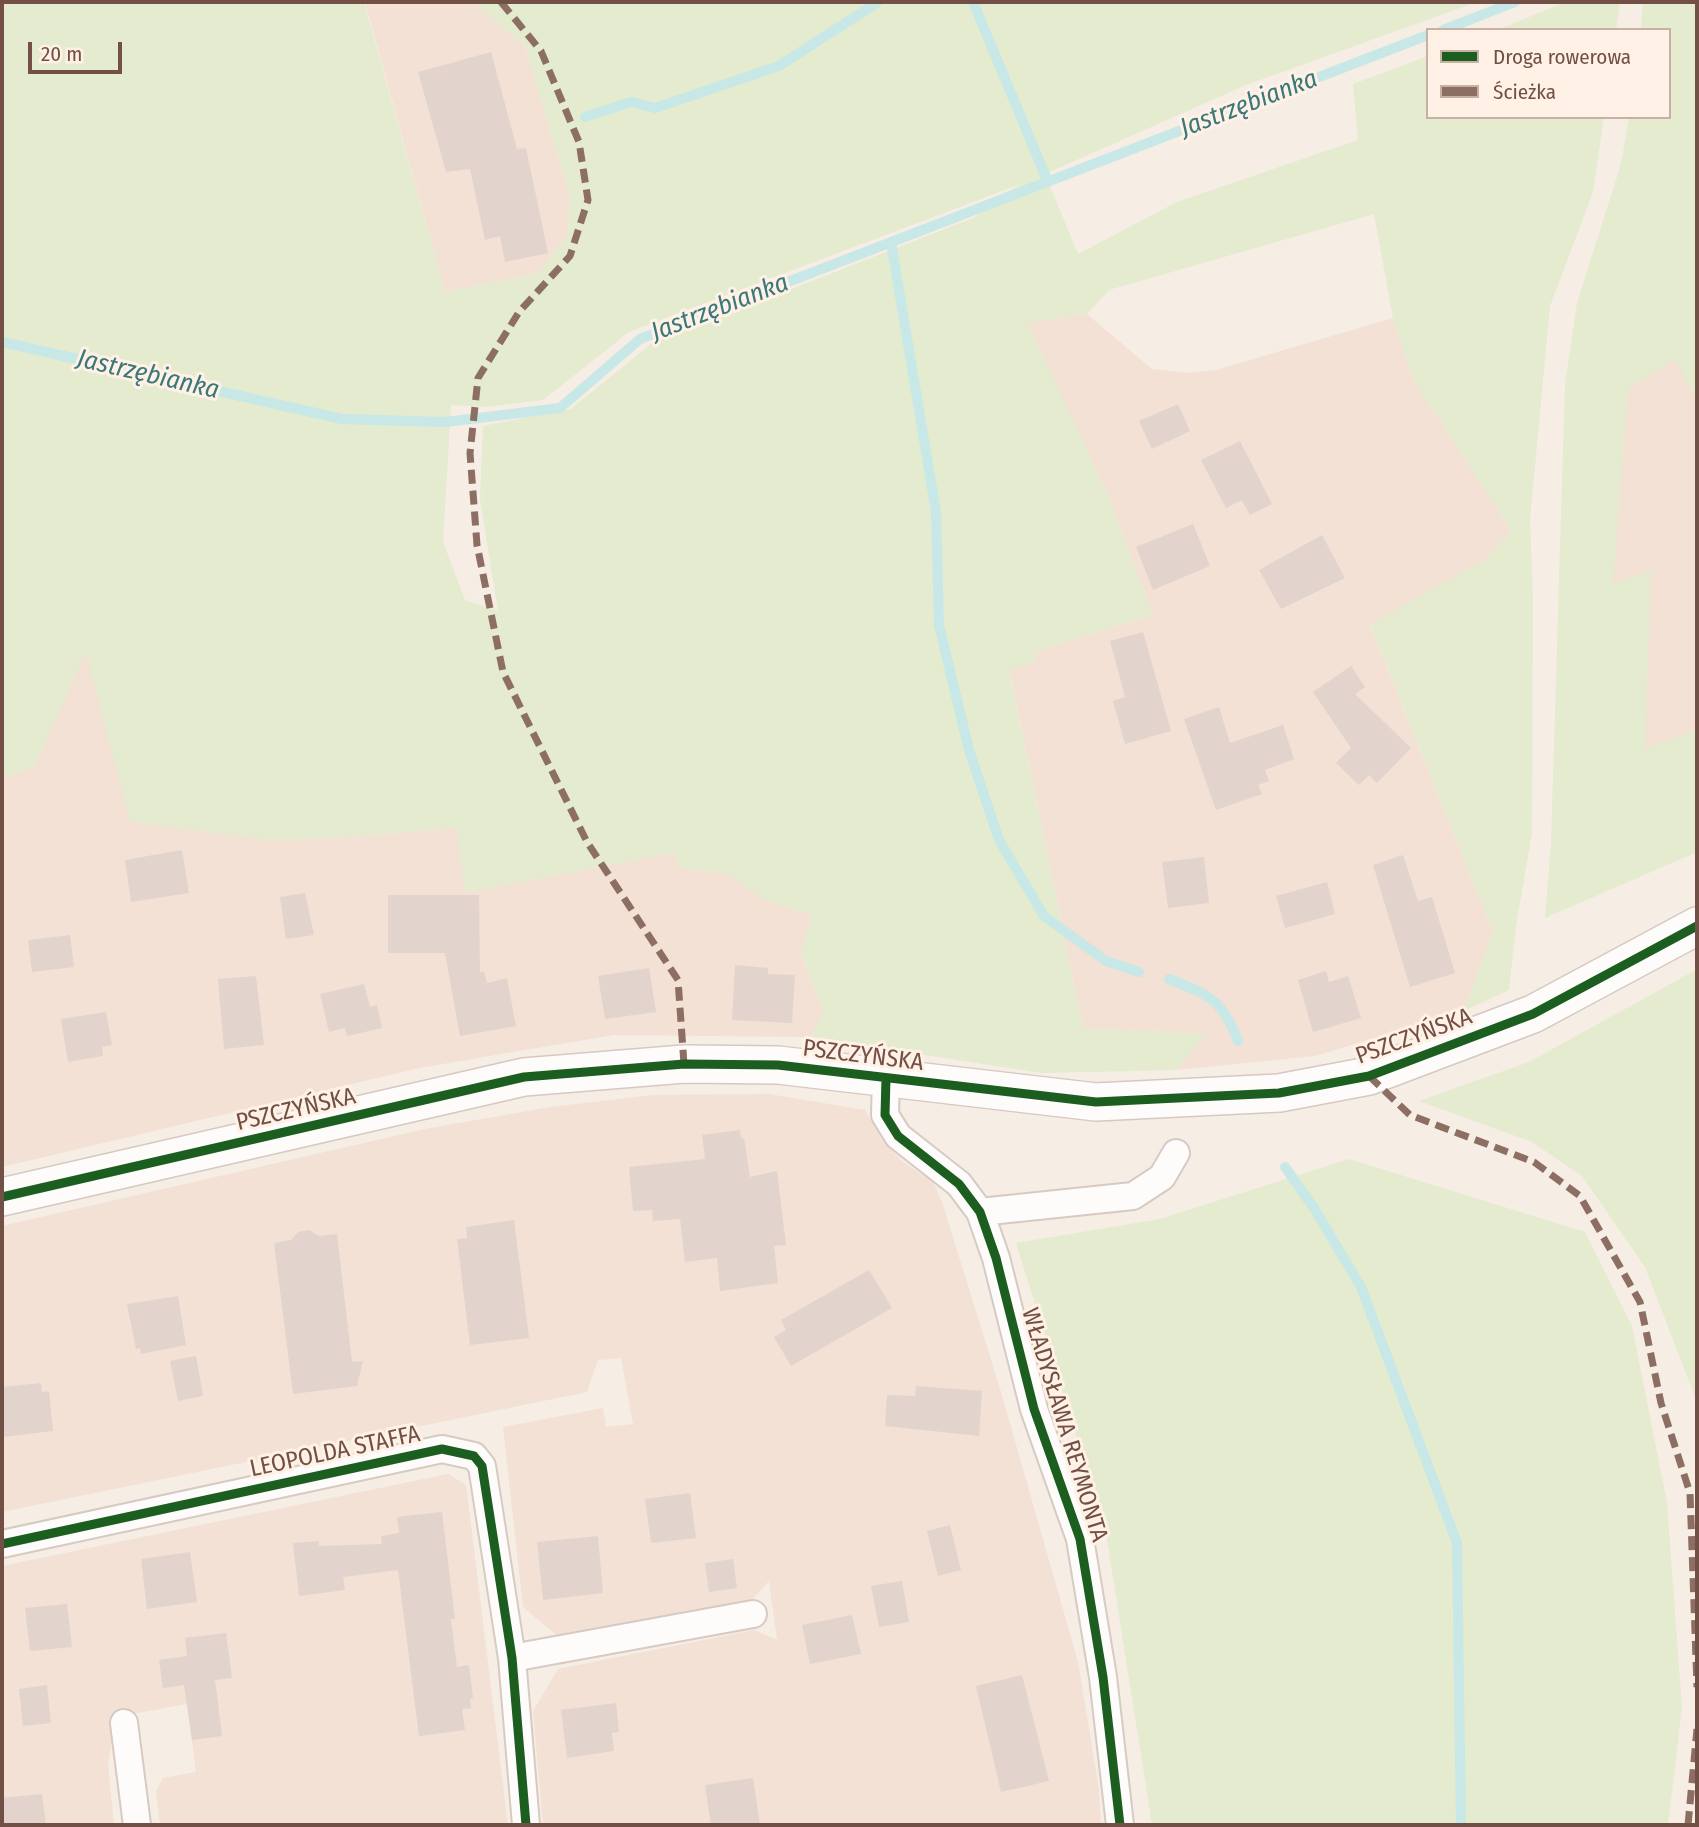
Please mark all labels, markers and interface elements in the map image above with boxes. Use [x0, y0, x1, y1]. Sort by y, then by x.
scale bar [32, 28, 126, 72]
legend [1426, 28, 1671, 119]
text: 20 m [41, 41, 82, 67]
text: Droga rowerowa [1493, 44, 1631, 70]
water label: Jastrzębianka [1176, 63, 1322, 145]
text: Ścieżka [1493, 79, 1556, 105]
water label: Jastrzębianka [647, 267, 793, 349]
water label: Jastrzębianka [74, 344, 222, 406]
street label: PSZCZYŃSKA [1352, 1003, 1476, 1071]
street label: PSZCZYŃSKA [801, 1034, 925, 1078]
street label: PSZCZYŃSKA [234, 1082, 358, 1138]
street label: WŁADYSŁAWA REYMONTA [1015, 1305, 1113, 1545]
street label: LEOPOLDA STAFFA [247, 1420, 423, 1484]

